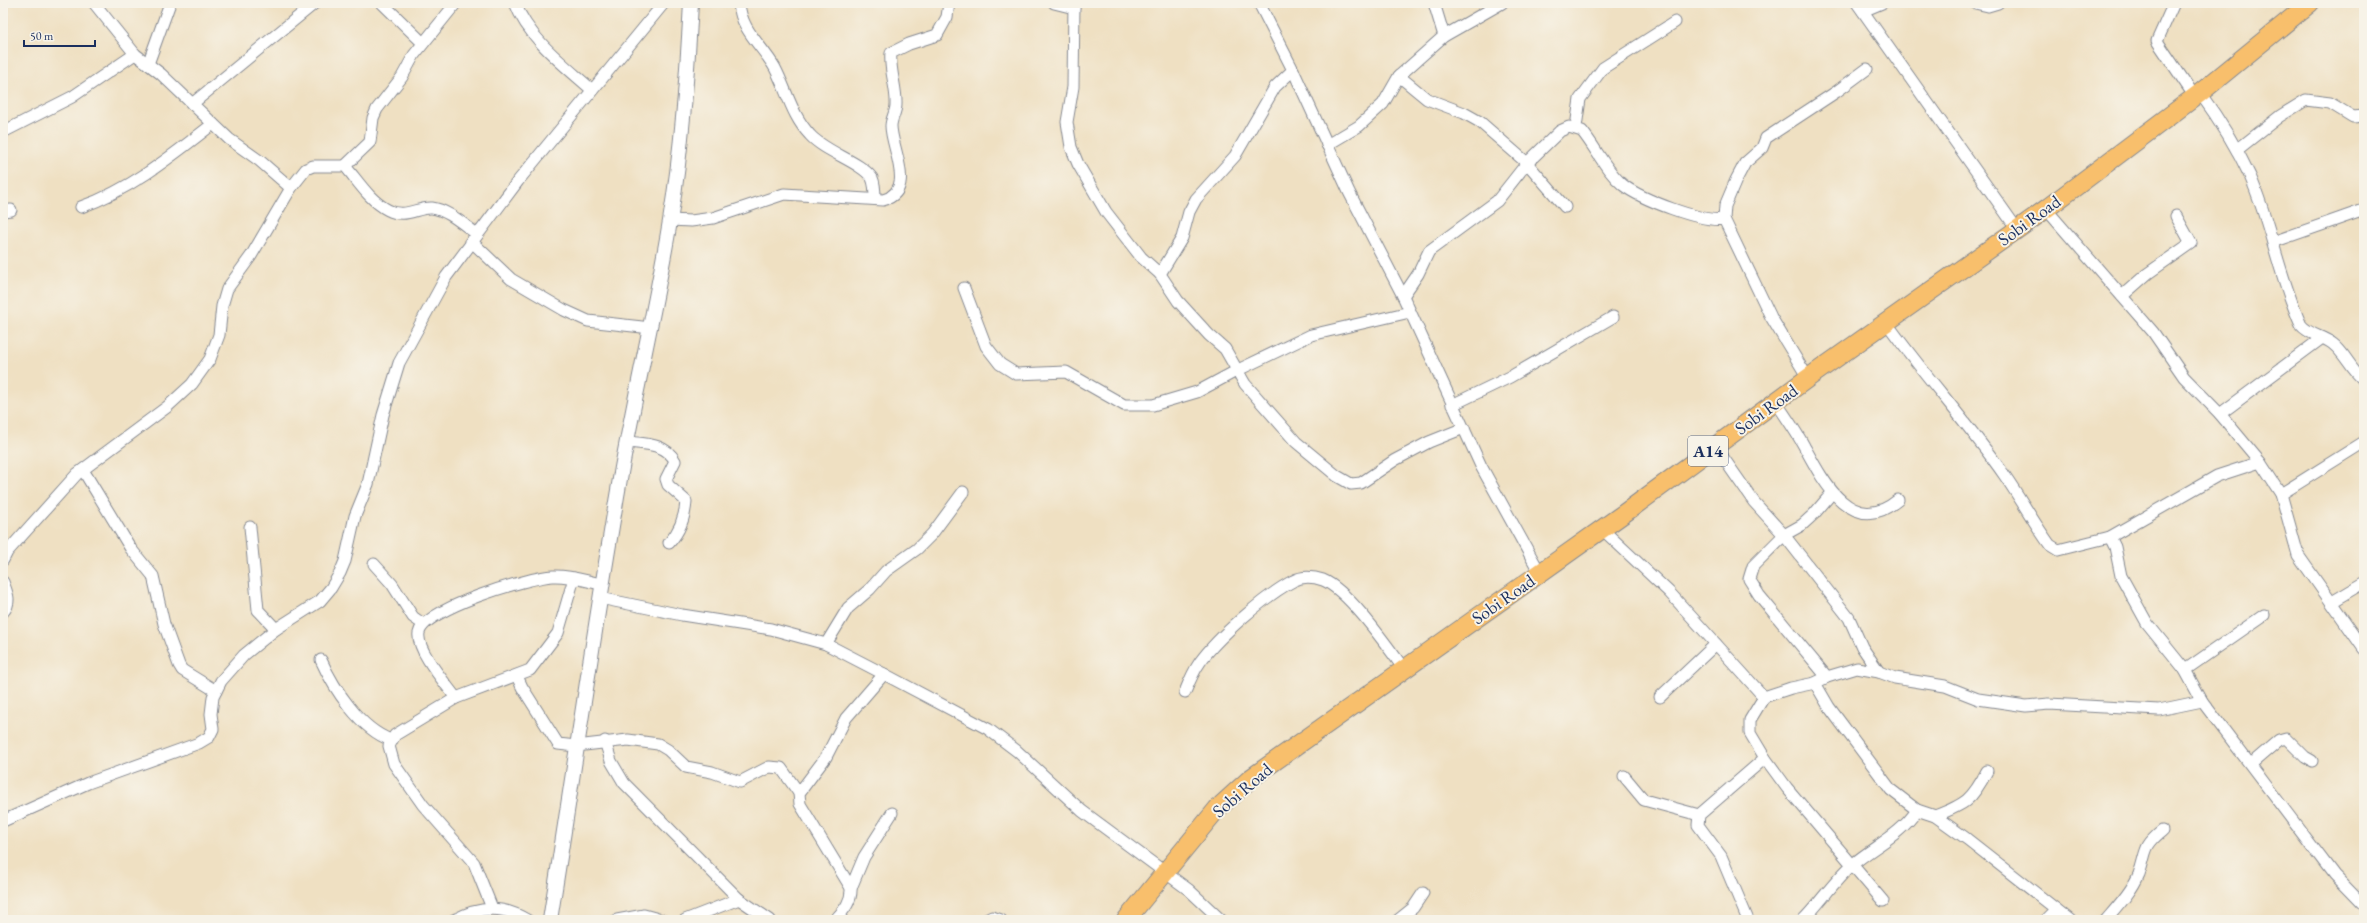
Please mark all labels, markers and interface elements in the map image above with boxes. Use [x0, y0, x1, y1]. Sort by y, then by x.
scale bar [24, 22, 95, 48]
text: 50 m [30, 28, 54, 44]
street label: Sobi Road [1993, 189, 2066, 251]
street label: Sobi Road [1730, 378, 1803, 440]
road number: A14 [1688, 436, 1728, 466]
street label: Sobi Road [1467, 568, 1540, 629]
street label: Sobi Road [1207, 757, 1277, 822]

